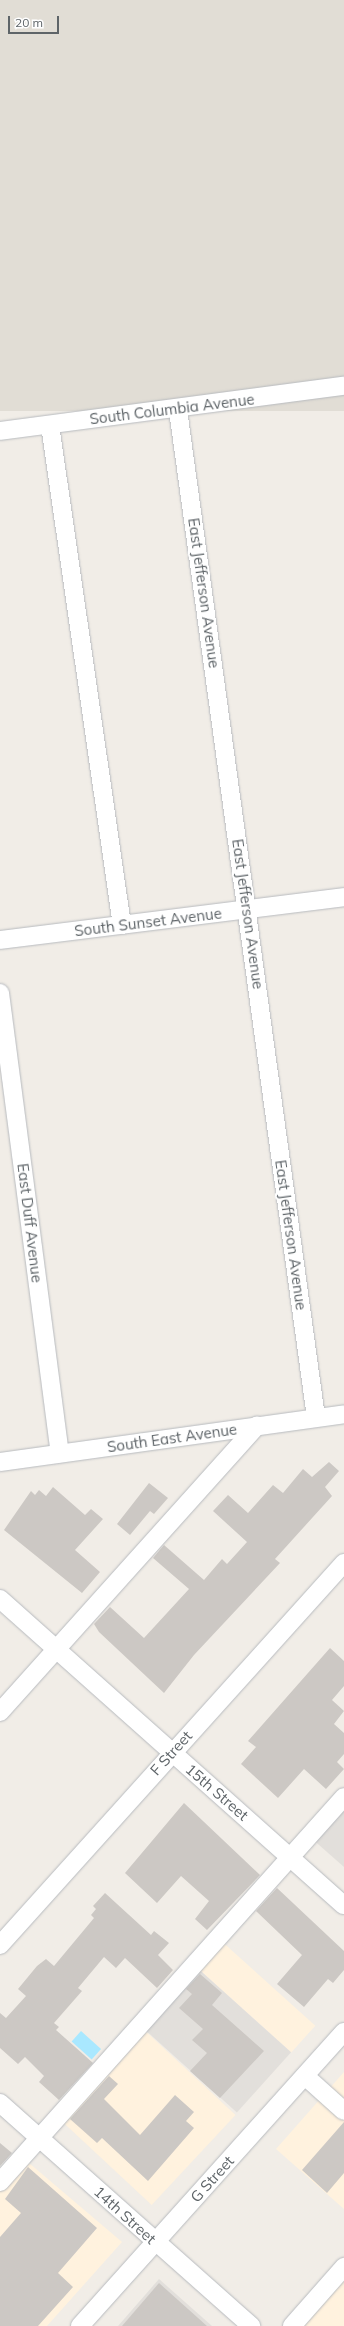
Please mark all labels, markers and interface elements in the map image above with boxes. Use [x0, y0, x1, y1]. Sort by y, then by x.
scale bar [10, 8, 61, 34]
text: 20 m [15, 15, 43, 30]
street label: South Columbia Avenue [89, 390, 255, 428]
street label: East Jefferson Avenue [185, 517, 223, 669]
street label: East Jefferson Avenue [229, 838, 267, 990]
street label: South Sunset Avenue [73, 904, 223, 940]
street label: East Jefferson Avenue [272, 1159, 310, 1311]
street label: East Duff Avenue [14, 1162, 46, 1284]
street label: South East Avenue [106, 1420, 238, 1456]
street label: F Street [146, 1727, 196, 1779]
street label: 15th Street [182, 1760, 252, 1824]
street label: G Street [186, 2152, 238, 2206]
street label: 14th Street [90, 2182, 160, 2248]

